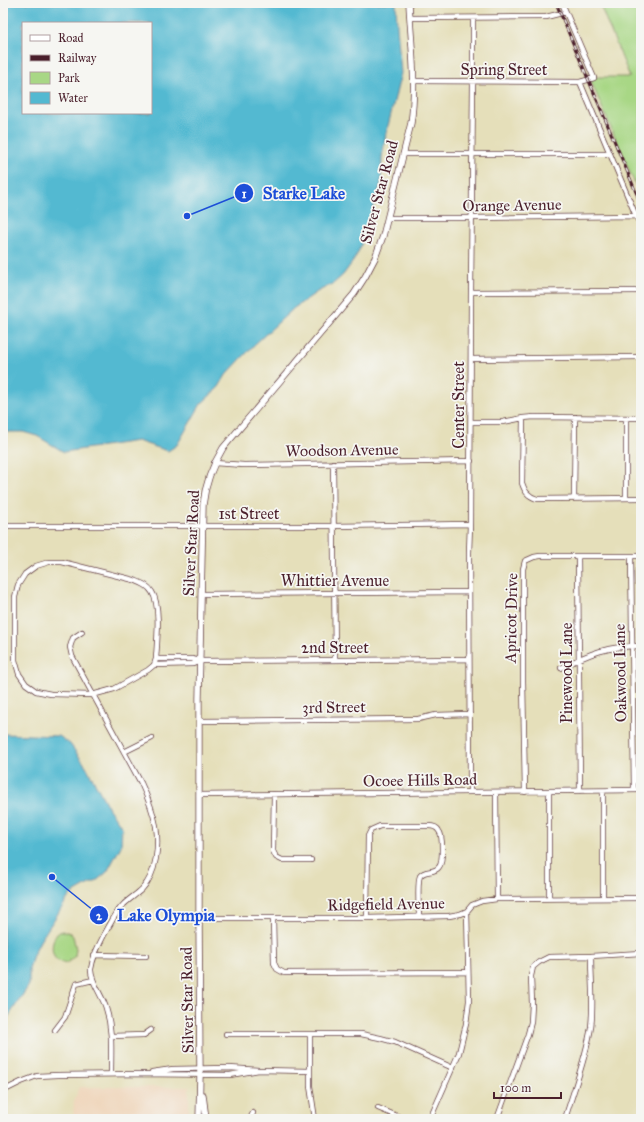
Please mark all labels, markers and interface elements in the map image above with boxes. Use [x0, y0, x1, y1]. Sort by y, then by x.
legend [22, 22, 152, 114]
text: Road [58, 31, 84, 45]
text: Railway [58, 51, 97, 65]
street label: Spring Street [461, 60, 548, 80]
text: Park [58, 71, 80, 85]
text: Water [58, 91, 88, 105]
street label: Silver Star Road [356, 138, 402, 246]
callout: Starke Lake [234, 179, 353, 208]
text: Starke Lake [263, 183, 345, 204]
text: 1 [242, 187, 247, 201]
street label: Orange Avenue [462, 195, 562, 216]
street label: Center Street [449, 361, 468, 449]
street label: Woodson Avenue [285, 440, 399, 460]
street label: Silver Star Road [179, 489, 203, 597]
street label: 1st Street [218, 504, 280, 523]
street label: Whittier Avenue [281, 571, 390, 590]
street label: Apricot Drive [501, 572, 521, 664]
street label: Pinewood Lane [557, 622, 576, 724]
street label: Oakwood Lane [610, 623, 630, 722]
street label: 2nd Street [301, 638, 369, 657]
street label: 3rd Street [302, 697, 366, 717]
street label: Ocoee Hills Road [363, 770, 477, 790]
street label: Ridgefield Avenue [327, 893, 445, 916]
callout: Lake Olympia [89, 901, 224, 930]
text: Lake Olympia [117, 905, 216, 926]
text: 2 [96, 909, 103, 923]
street label: Silver Star Road [177, 947, 197, 1053]
scale bar [494, 1074, 561, 1100]
text: 100 m [500, 1081, 531, 1095]

